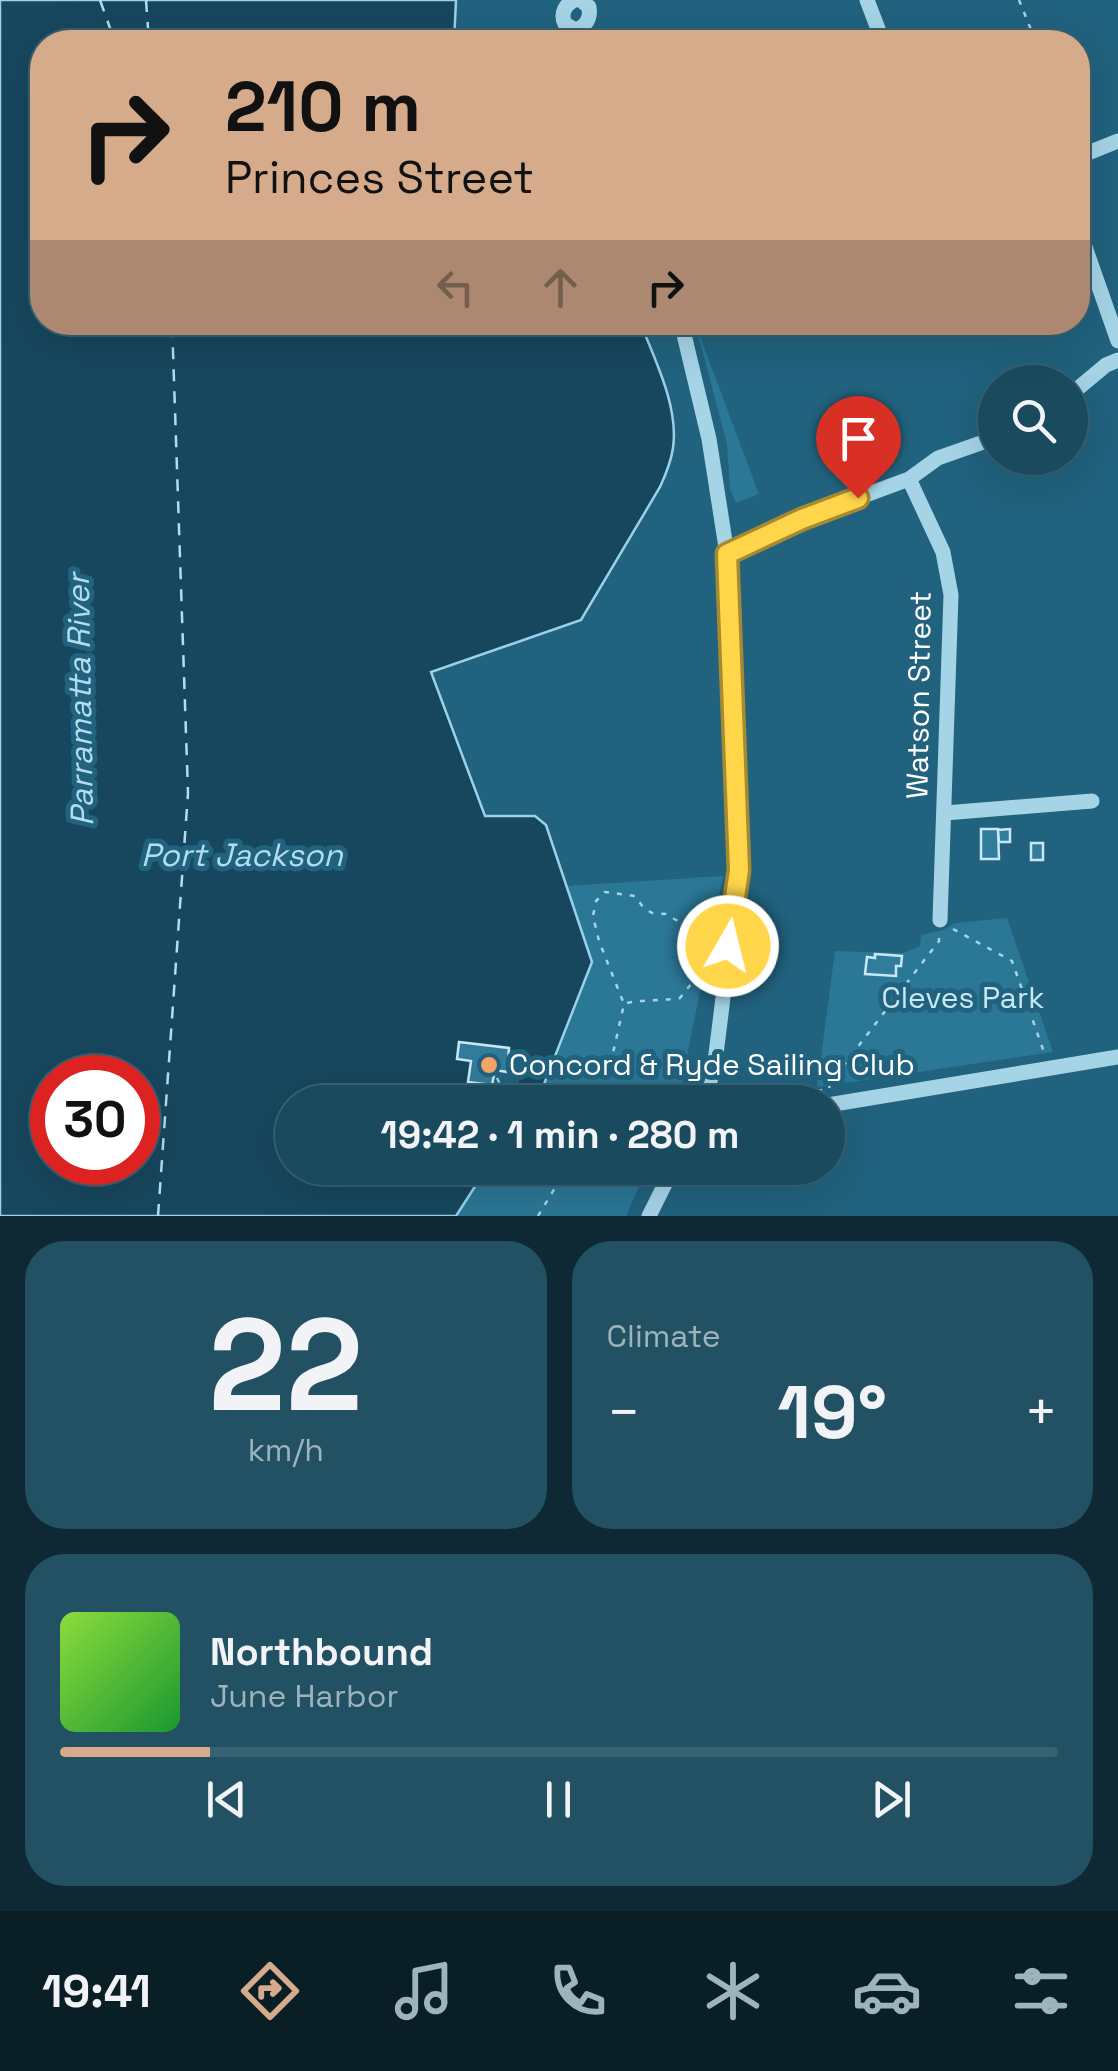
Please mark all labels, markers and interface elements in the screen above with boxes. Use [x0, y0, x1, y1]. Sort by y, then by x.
text: 210 m [225, 62, 421, 151]
icon: right [60, 70, 190, 200]
text: Princes Street [225, 149, 534, 206]
icon: left [428, 260, 483, 315]
icon: ahead [533, 260, 588, 315]
icon: right [638, 260, 693, 315]
map controls [978, 365, 1088, 475]
button: search [978, 365, 1088, 475]
pin [816, 396, 901, 499]
icon: arrive [831, 411, 886, 466]
water label: Parramatta River [58, 571, 102, 827]
street label: Watson Street [897, 591, 940, 799]
water label: Port Jackson [141, 835, 344, 875]
position arrow [676, 894, 780, 998]
park label: Cleves Park [882, 978, 1044, 1017]
place label: Concord & Ryde Sailing Club [509, 1045, 915, 1084]
marker: Concord & Ryde Sailing Club [478, 1054, 500, 1076]
speed limit sign: 30 [30, 1055, 160, 1185]
text: 19:42 · 1 min · 280 m [381, 1111, 739, 1159]
text: 22 [209, 1282, 363, 1448]
text: Climate [607, 1316, 721, 1356]
text: 19° [777, 1364, 887, 1460]
text: − [607, 1377, 641, 1447]
text: + [1024, 1377, 1058, 1447]
text: km/h [248, 1430, 324, 1470]
text: Northbound [210, 1628, 433, 1676]
text: June Harbor [210, 1676, 398, 1716]
icon: previous [199, 1772, 254, 1827]
icon: pause [531, 1772, 586, 1827]
icon: next [864, 1772, 919, 1827]
icon: directions [235, 1956, 305, 2026]
icon: music [389, 1956, 459, 2026]
icon: phone [543, 1956, 613, 2026]
icon: climate [698, 1956, 768, 2026]
icon: car [852, 1956, 922, 2026]
icon: filters [1006, 1956, 1076, 2026]
text: 19:41 [42, 1963, 151, 2020]

